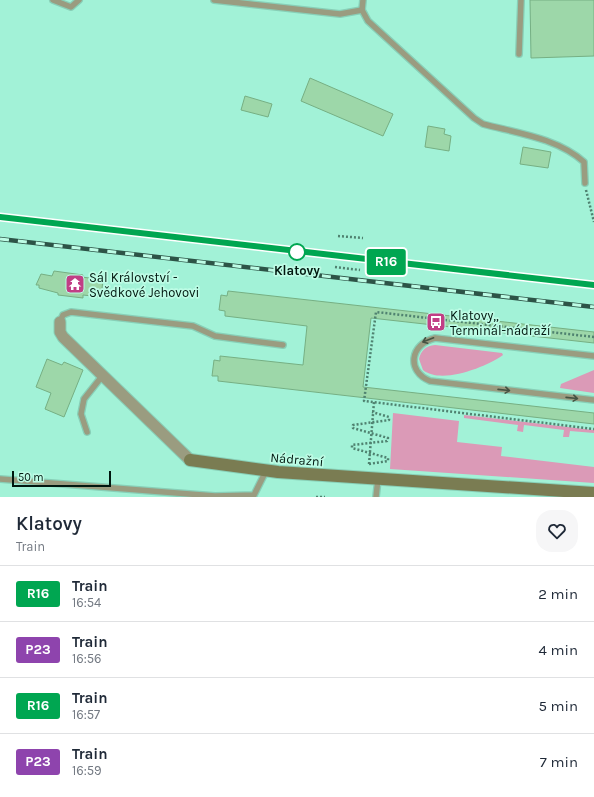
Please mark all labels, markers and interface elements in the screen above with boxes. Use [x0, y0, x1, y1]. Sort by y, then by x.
marker: Klatovy [288, 243, 306, 261]
line badge: R16 [363, 249, 409, 275]
text: R16 [375, 253, 397, 270]
place label: Klatovy [274, 263, 320, 278]
place label: Sál Království - Svědkové Jehovovi [89, 270, 199, 300]
temple icon: Sál Království - Svědkové Jehovovi [64, 273, 86, 295]
place label: Klatovy,, Terminál-nádraží [450, 308, 551, 338]
bus stop icon: Klatovy,, Terminál-nádraží [425, 311, 447, 333]
one-way arrow [423, 337, 435, 345]
one-way arrow [497, 386, 510, 394]
one-way arrow [565, 394, 578, 401]
street label: Nádražní [270, 450, 324, 469]
scale bar [12, 469, 111, 488]
text: 50 m [18, 471, 44, 484]
button: heart [536, 510, 578, 552]
text: Klatovy [16, 513, 82, 535]
text: Train [16, 539, 45, 554]
text: Train [72, 577, 108, 595]
text: R16 [27, 585, 49, 602]
text: 2 min [538, 585, 578, 603]
text: 16:54 [72, 595, 101, 610]
text: Train [72, 633, 108, 651]
text: P23 [25, 641, 51, 658]
text: 4 min [539, 641, 578, 659]
text: 16:56 [72, 651, 102, 666]
text: Train [72, 689, 108, 707]
text: R16 [27, 697, 49, 714]
text: 5 min [538, 697, 578, 715]
text: 16:57 [72, 707, 100, 722]
text: Train [72, 745, 108, 763]
text: P23 [25, 753, 51, 770]
text: 7 min [540, 753, 578, 771]
text: 16:59 [72, 763, 102, 778]

